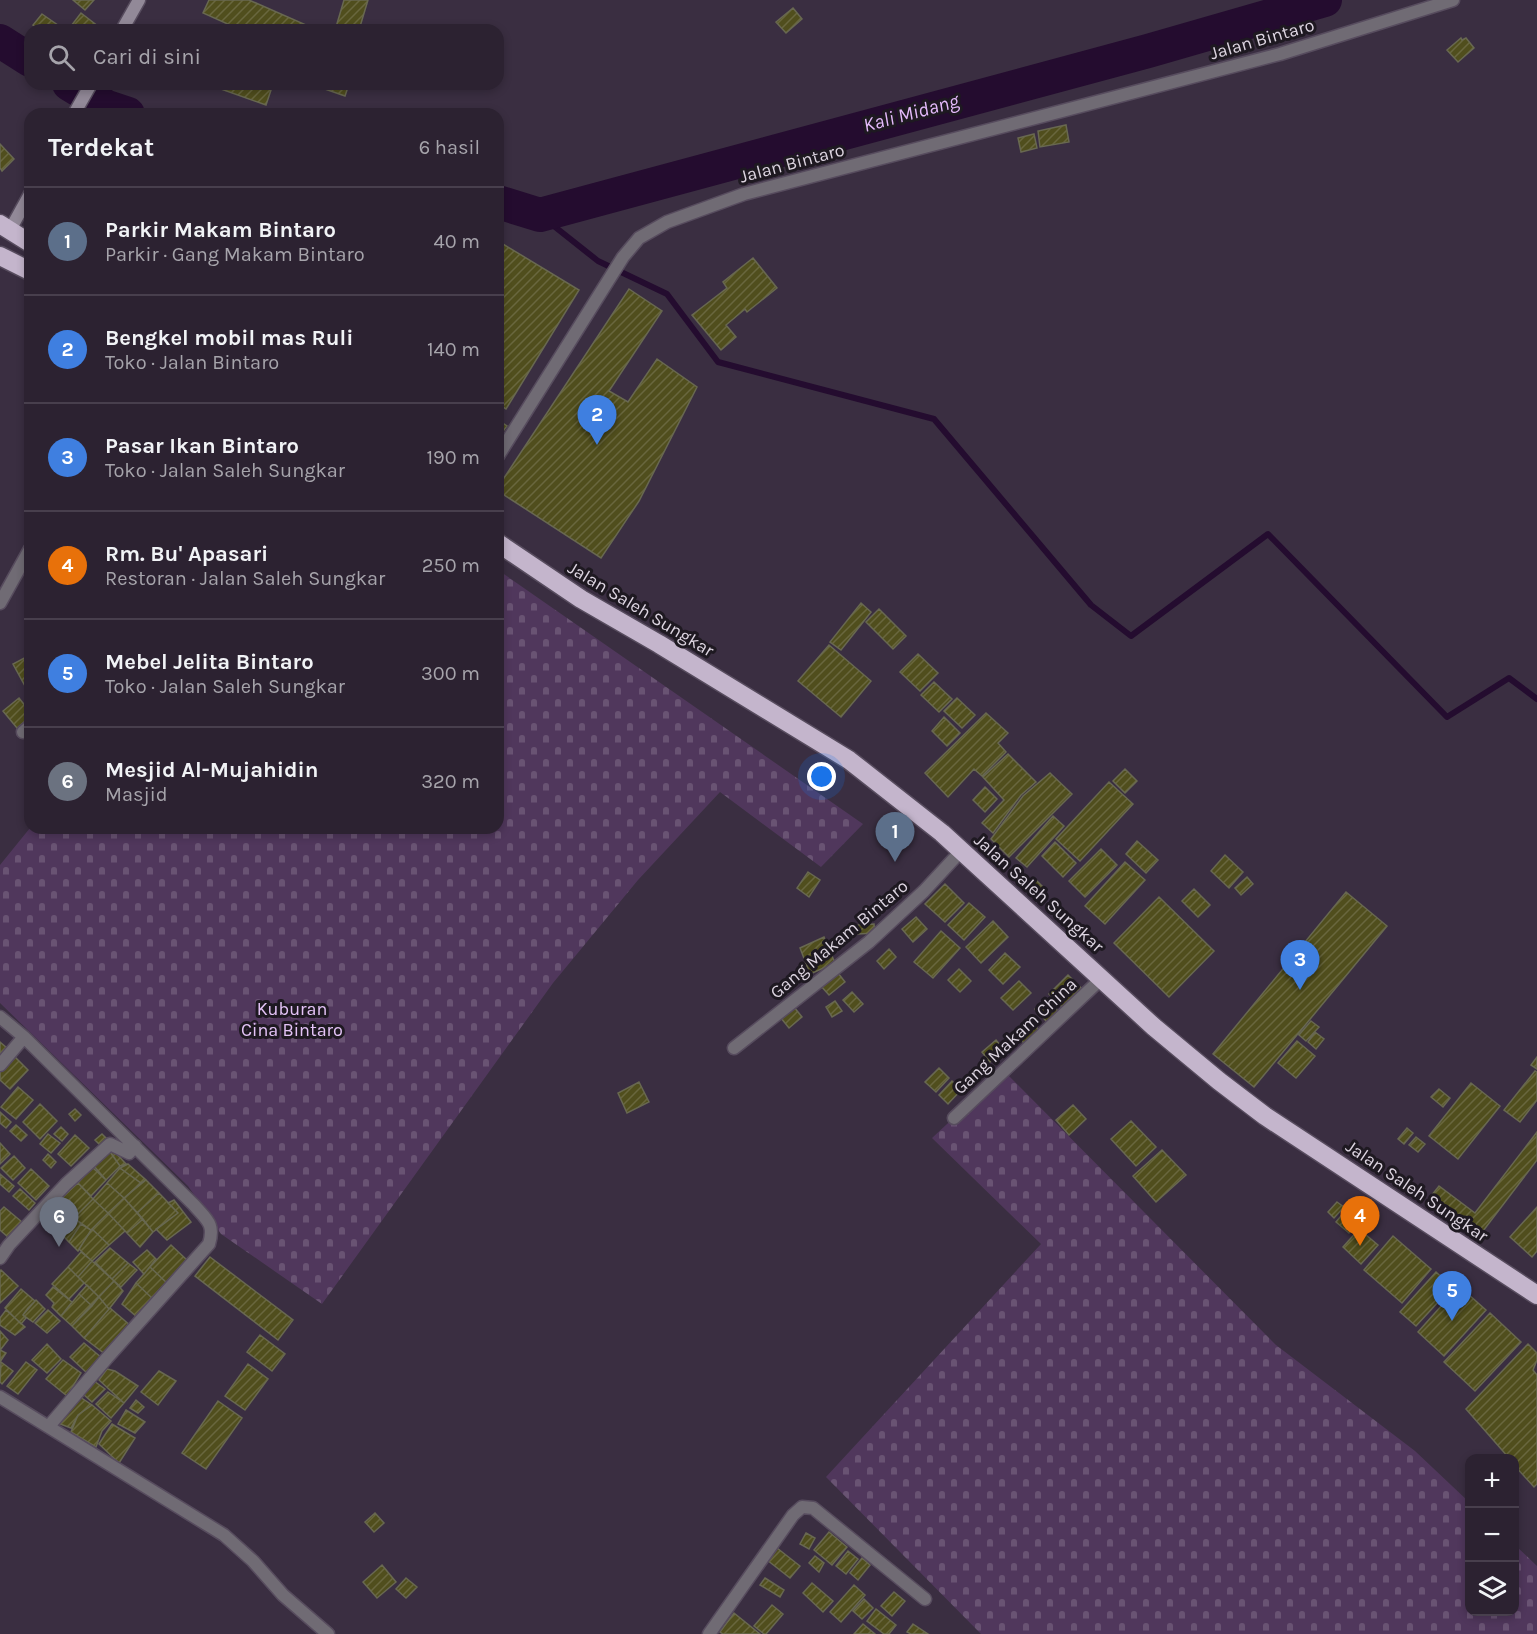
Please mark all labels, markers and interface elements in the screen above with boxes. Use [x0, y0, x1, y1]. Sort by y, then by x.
street label: Jalan Bintaro [1207, 14, 1317, 64]
search box [24, 24, 504, 90]
icon: search [45, 41, 78, 74]
text: Cari di sini [93, 44, 201, 70]
water label: Kali Midang [861, 89, 962, 137]
text: Terdekat [48, 132, 154, 163]
text: 6 hasil [419, 136, 480, 159]
street label: Jalan Bintaro [737, 138, 847, 188]
text: Parkir Makam Bintaro [105, 217, 336, 243]
text: 1 [64, 230, 71, 253]
text: 40 m [434, 230, 480, 253]
text: Parkir · Gang Makam Bintaro [105, 243, 365, 266]
text: Bengkel mobil mas Ruli [105, 325, 353, 351]
text: 2 [61, 338, 74, 361]
text: 140 m [427, 338, 480, 361]
text: Toko · Jalan Bintaro [105, 351, 279, 374]
pin: 2 [578, 396, 616, 445]
text: Pasar Ikan Bintaro [105, 433, 299, 459]
text: 3 [61, 446, 74, 469]
text: 190 m [426, 446, 480, 469]
text: Toko · Jalan Saleh Sungkar [105, 459, 345, 482]
text: Rm. Bu' Apasari [105, 541, 268, 567]
text: 4 [62, 554, 73, 577]
text: 250 m [422, 554, 480, 577]
street label: Jalan Saleh Sungkar [564, 557, 719, 662]
text: Restoran · Jalan Saleh Sungkar [105, 567, 385, 590]
text: Mebel Jelita Bintaro [105, 649, 314, 675]
text: 5 [62, 662, 73, 685]
text: 300 m [421, 662, 480, 685]
text: Toko · Jalan Saleh Sungkar [105, 675, 345, 698]
text: Mesjid Al-Mujahidin [105, 757, 318, 783]
your location [807, 762, 836, 791]
text: 6 [61, 770, 74, 793]
text: 320 m [421, 770, 480, 793]
text: Masjid [105, 783, 168, 806]
pin: 1 [876, 812, 914, 862]
street label: Jalan Saleh Sungkar [970, 829, 1109, 957]
street label: Gang Makam Bintaro [765, 875, 913, 1003]
pin: 3 [1280, 940, 1320, 990]
street label: Gang Makam China [949, 973, 1081, 1099]
park label: Kuburan Cina Bintaro [241, 998, 343, 1041]
street label: Jalan Saleh Sungkar [1342, 1135, 1493, 1247]
pin: 4 [1340, 1196, 1380, 1246]
pin: 6 [40, 1198, 78, 1247]
pin: 5 [1432, 1272, 1472, 1321]
map controls [1465, 1454, 1519, 1616]
button: + [1465, 1454, 1519, 1508]
button: − [1465, 1508, 1519, 1562]
button: layers [1465, 1562, 1519, 1616]

